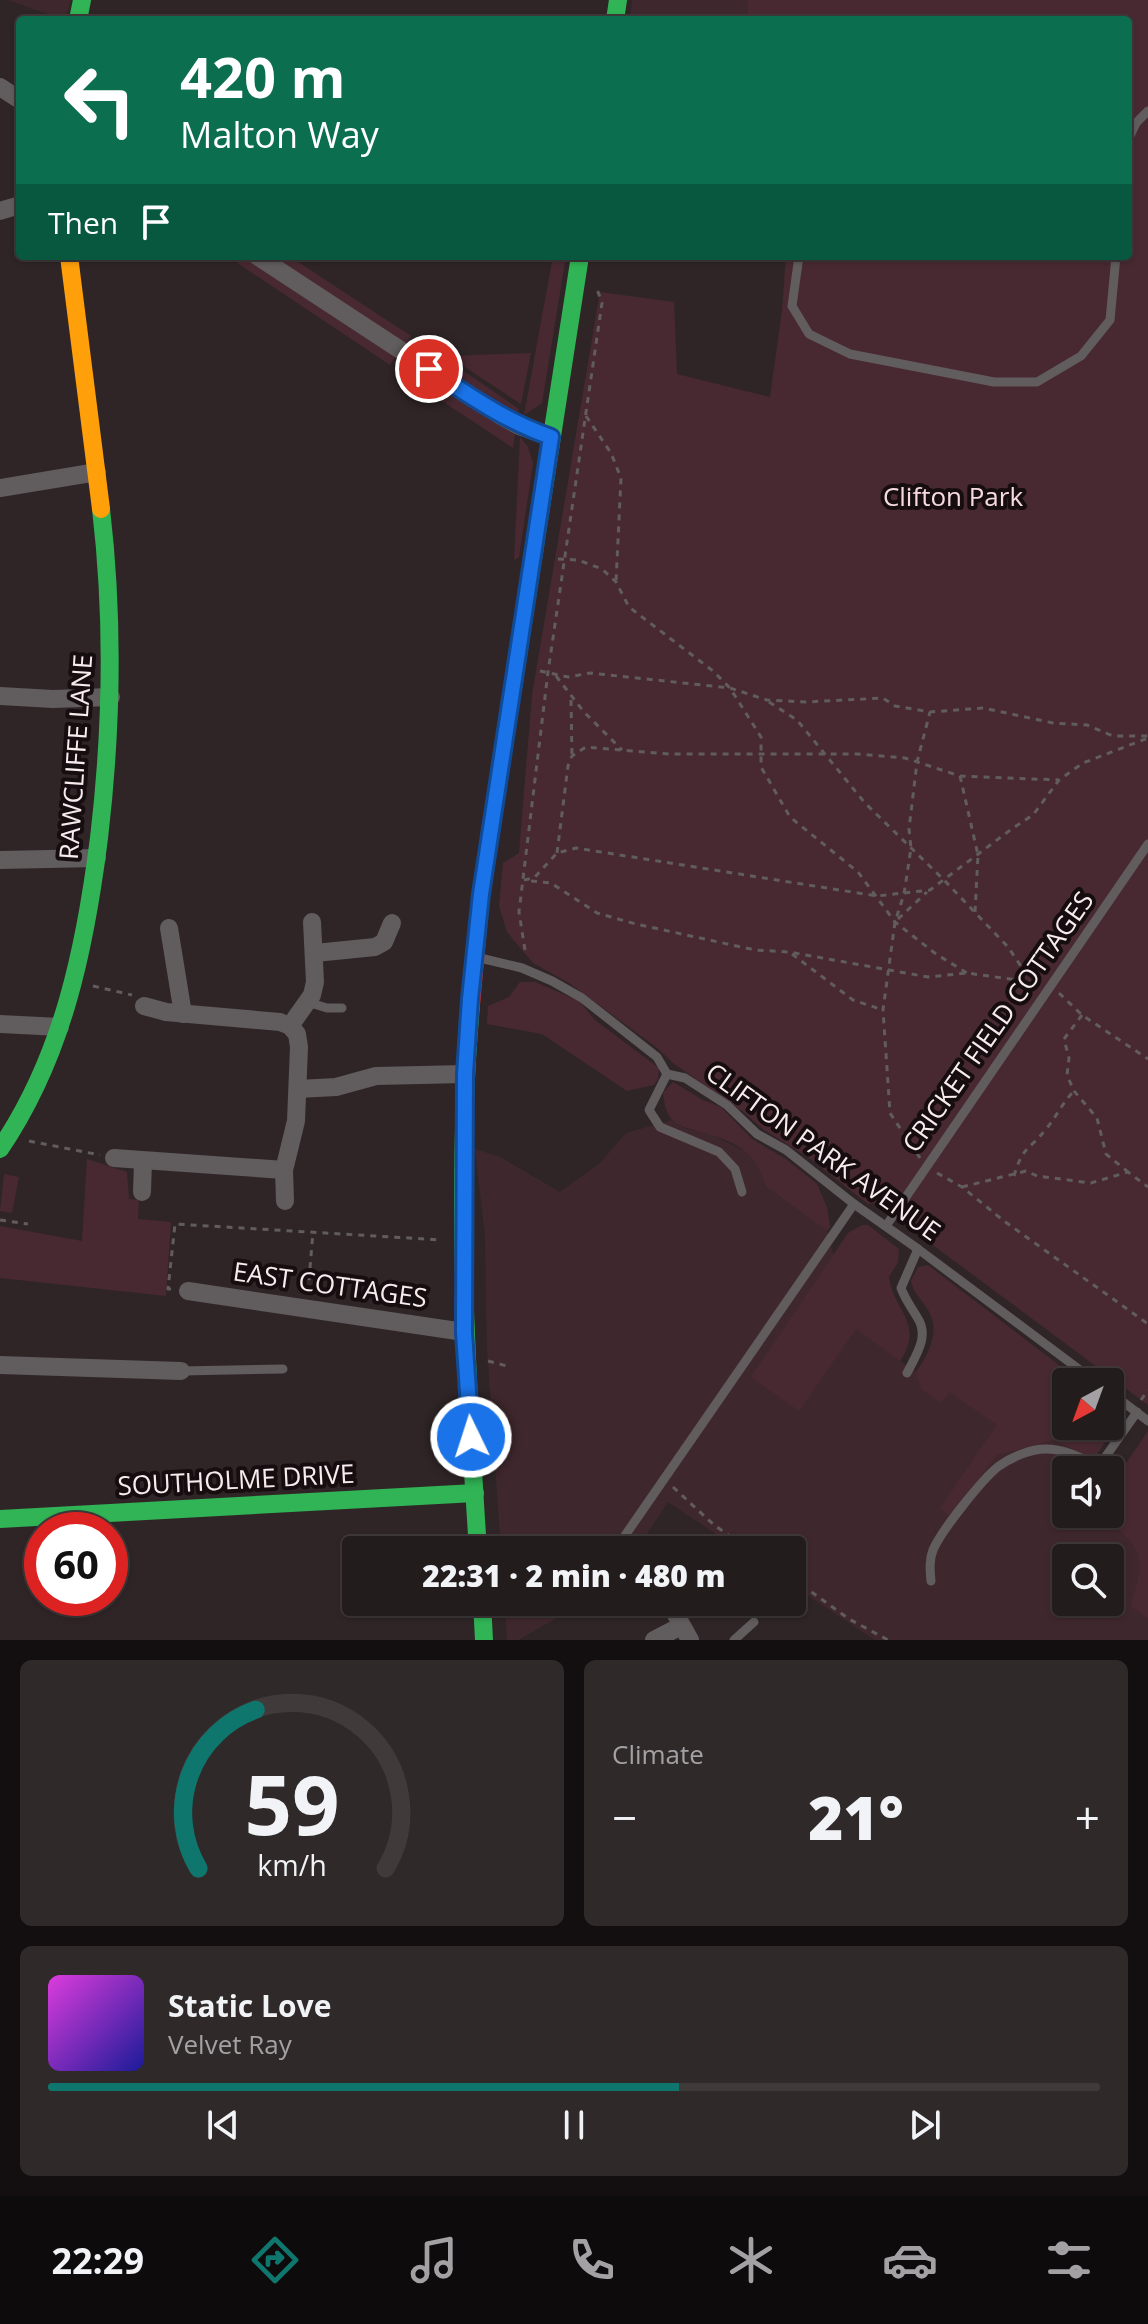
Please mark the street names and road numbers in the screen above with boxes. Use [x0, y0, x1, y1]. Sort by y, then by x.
street label: RAWCLIFFE LANE [50, 653, 100, 861]
street label: CRICKET FIELD COTTAGES [893, 884, 1101, 1159]
street label: CLIFTON PARK AVENUE [699, 1054, 948, 1249]
street label: EAST COTTAGES [231, 1253, 429, 1315]
street label: SOUTHOLME DRIVE [116, 1455, 355, 1503]

